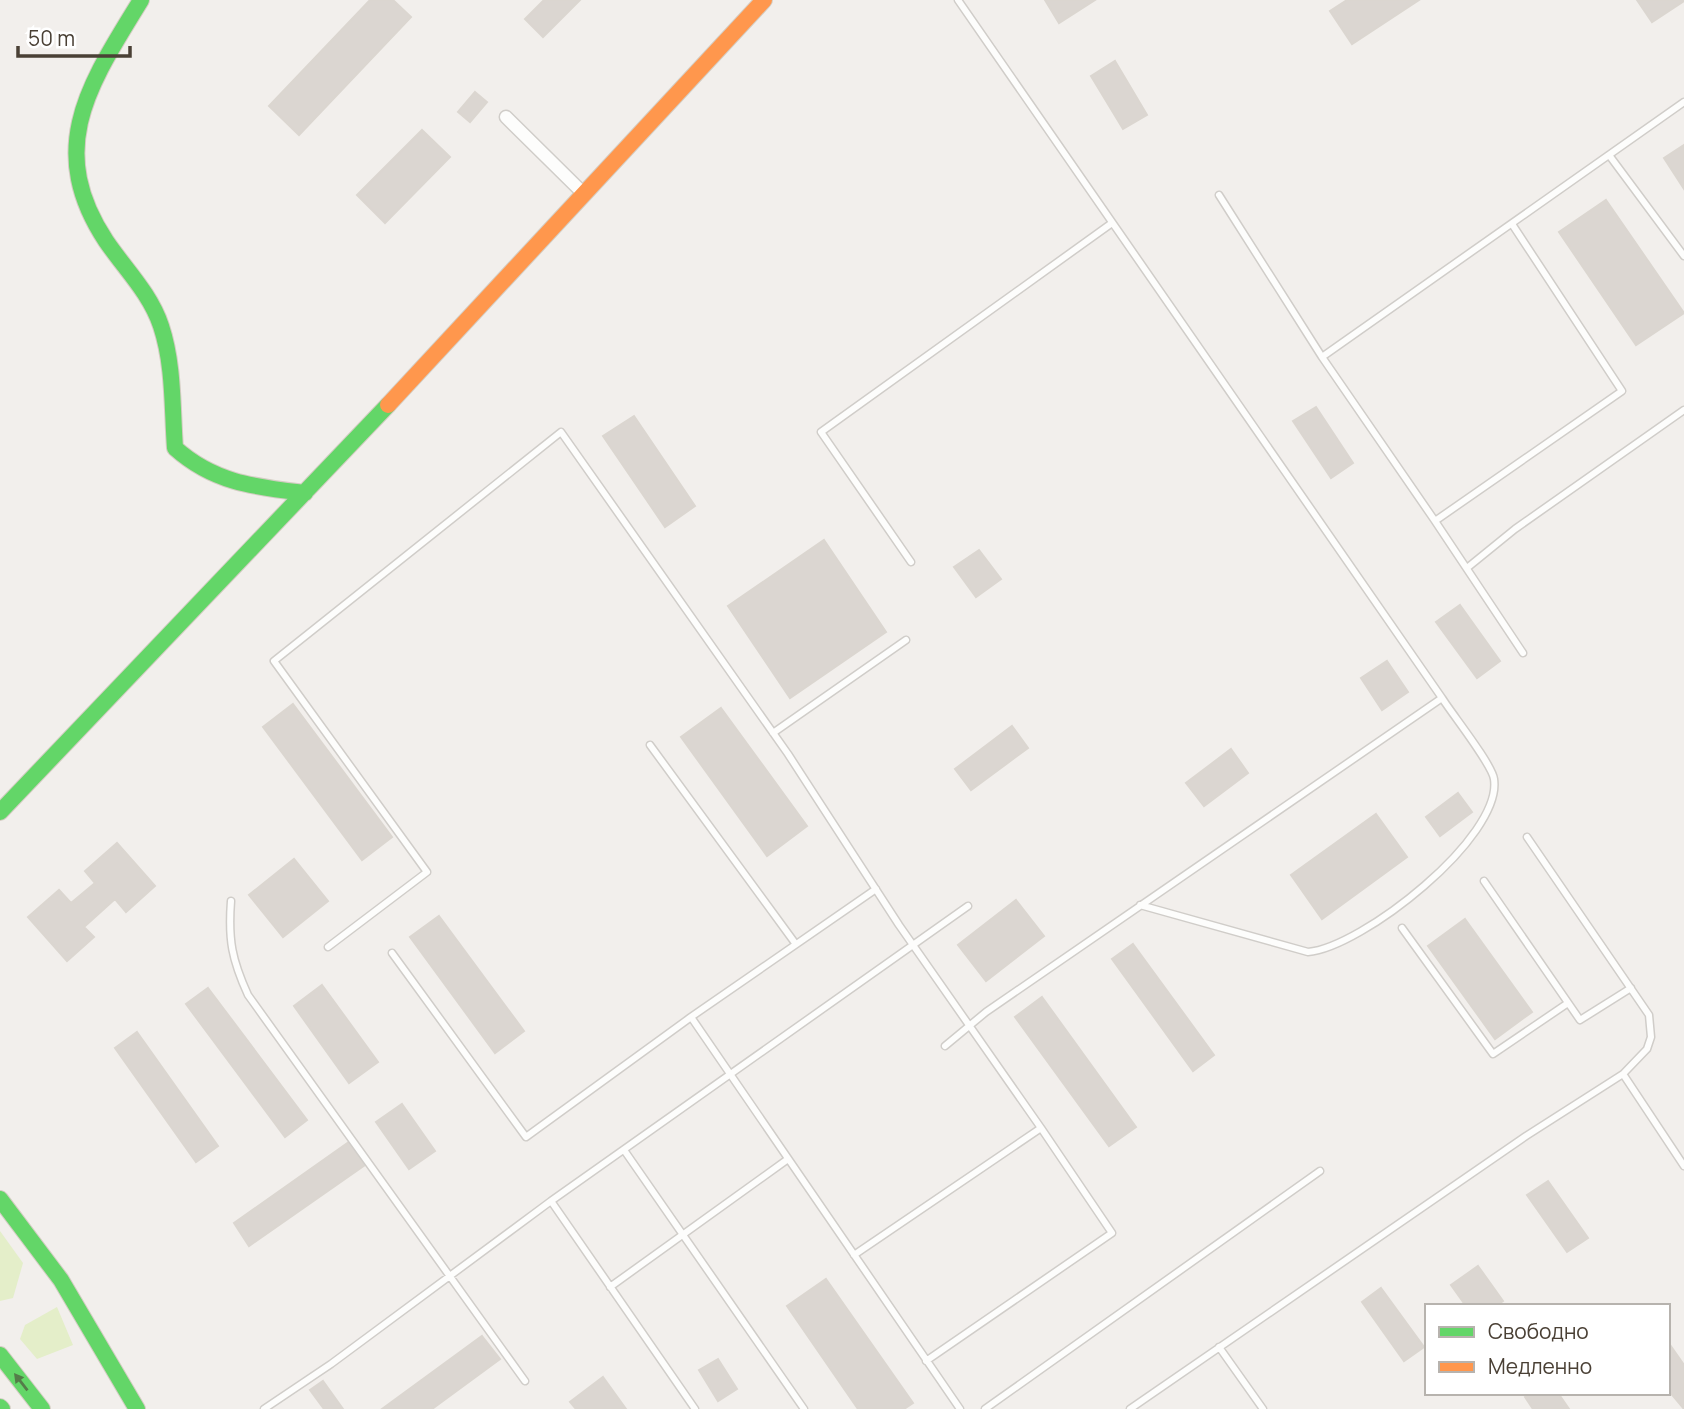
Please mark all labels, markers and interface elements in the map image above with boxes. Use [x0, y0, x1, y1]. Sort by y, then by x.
scale bar [18, 14, 130, 58]
text: 50 m [28, 24, 75, 52]
legend [1425, 1304, 1670, 1395]
text: Свободно [1488, 1317, 1589, 1345]
text: Медленно [1488, 1352, 1592, 1380]
one-way arrow [13, 1374, 28, 1392]

